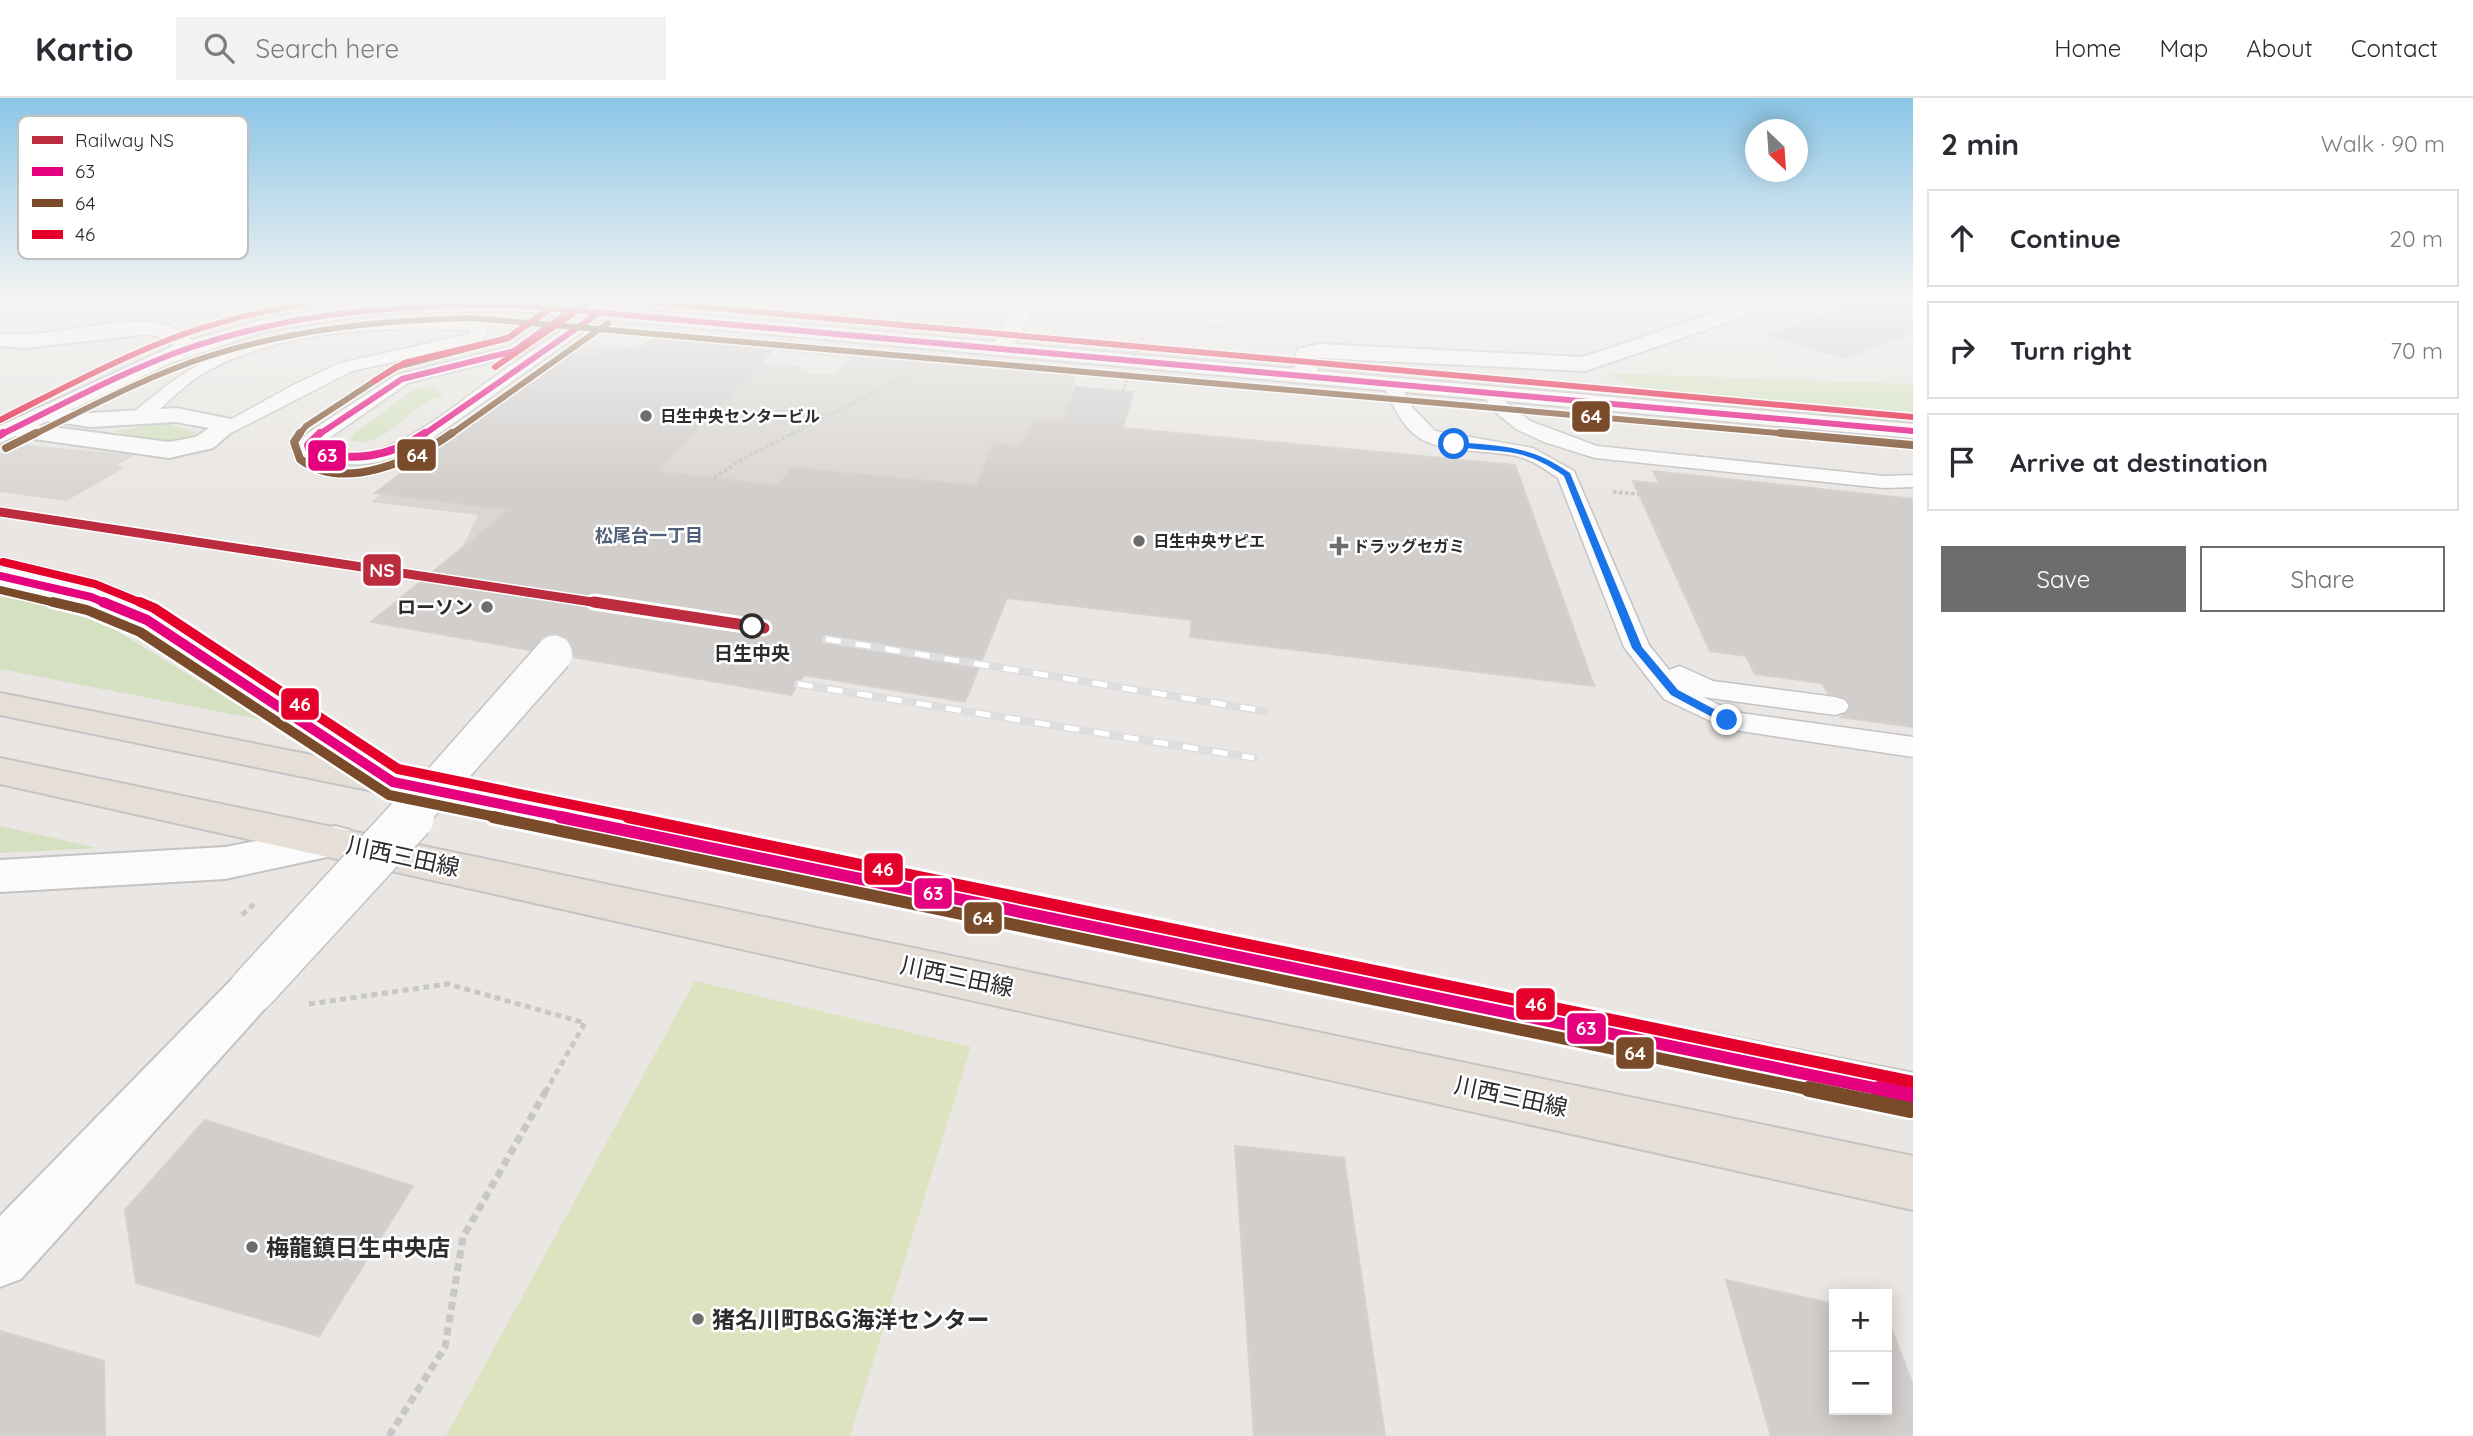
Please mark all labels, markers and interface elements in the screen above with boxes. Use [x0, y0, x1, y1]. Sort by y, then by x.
search box [176, 17, 666, 80]
text: Kartio [35, 28, 134, 69]
icon: search [200, 29, 238, 67]
text: Search here [256, 32, 399, 65]
text: Home [2054, 33, 2121, 63]
text: Map [2159, 33, 2208, 63]
text: About [2246, 33, 2313, 63]
text: Contact [2351, 33, 2438, 63]
legend [18, 116, 248, 259]
north arrow [1745, 119, 1808, 182]
text: 2 min [1941, 125, 2019, 163]
text: Railway NS [75, 128, 174, 152]
text: Walk · 90 m [2321, 129, 2445, 158]
text: 63 [75, 159, 95, 183]
text: 64 [75, 191, 96, 215]
icon: ahead [1943, 219, 1981, 257]
text: 46 [75, 222, 95, 246]
text: Continue [2010, 222, 2121, 255]
text: 20 m [2389, 224, 2443, 253]
icon: right [1943, 331, 1981, 369]
text: Turn right [2010, 334, 2132, 367]
text: 70 m [2390, 336, 2443, 365]
line badge: 64 [1571, 400, 1611, 433]
text: 64 [1580, 404, 1602, 428]
place label: 日生中央センタービル [660, 406, 820, 426]
marker: 日生中央センタービル [638, 408, 654, 424]
route start [1438, 428, 1469, 459]
line badge: 64 [396, 438, 437, 472]
line badge: 63 [307, 439, 347, 472]
text: 63 [317, 443, 337, 467]
text: 64 [406, 443, 428, 467]
icon: arrive [1943, 443, 1981, 481]
text: Arrive at destination [2010, 446, 2268, 479]
district label: 松尾台一丁目 [595, 524, 703, 547]
place label: 日生中央サピエ [1153, 531, 1265, 551]
marker: 日生中央サピエ [1131, 533, 1147, 549]
place label: ドラッグセガミ [1353, 536, 1465, 556]
marker: ドラッグセガミ [1331, 538, 1347, 554]
button: Save [1941, 546, 2186, 612]
button: Share [2200, 546, 2445, 612]
line badge: NS [362, 553, 402, 587]
text: NS [369, 558, 395, 582]
place label: ローソン [397, 595, 473, 619]
marker: ローソン [479, 599, 495, 615]
marker: 日生中央 [740, 614, 764, 638]
place label: 日生中央 [714, 641, 790, 665]
line badge: 46 [280, 687, 320, 721]
text: 46 [289, 692, 311, 716]
route end [1711, 704, 1742, 735]
street label: 川西三田線 [344, 830, 462, 882]
line badge: 46 [863, 852, 904, 886]
text: 46 [872, 857, 894, 881]
line badge: 63 [913, 877, 953, 910]
text: 63 [923, 881, 943, 905]
line badge: 64 [963, 901, 1003, 935]
text: 64 [972, 906, 994, 930]
street label: 川西三田線 [898, 950, 1016, 1002]
line badge: 46 [1515, 987, 1556, 1021]
text: 46 [1525, 992, 1547, 1016]
line badge: 63 [1566, 1012, 1607, 1045]
text: 63 [1576, 1016, 1596, 1040]
line badge: 64 [1615, 1036, 1655, 1070]
text: 64 [1624, 1041, 1646, 1065]
street label: 川西三田線 [1452, 1070, 1570, 1122]
place label: 梅龍鎮日生中央店 [266, 1233, 450, 1262]
marker: 梅龍鎮日生中央店 [244, 1239, 260, 1255]
map controls [1829, 1289, 1892, 1415]
button: + [1829, 1289, 1892, 1352]
place label: 猪名川町B&G海洋センター [712, 1305, 989, 1334]
marker: 猪名川町B&G海洋センター [690, 1311, 706, 1327]
button: − [1829, 1352, 1892, 1415]

